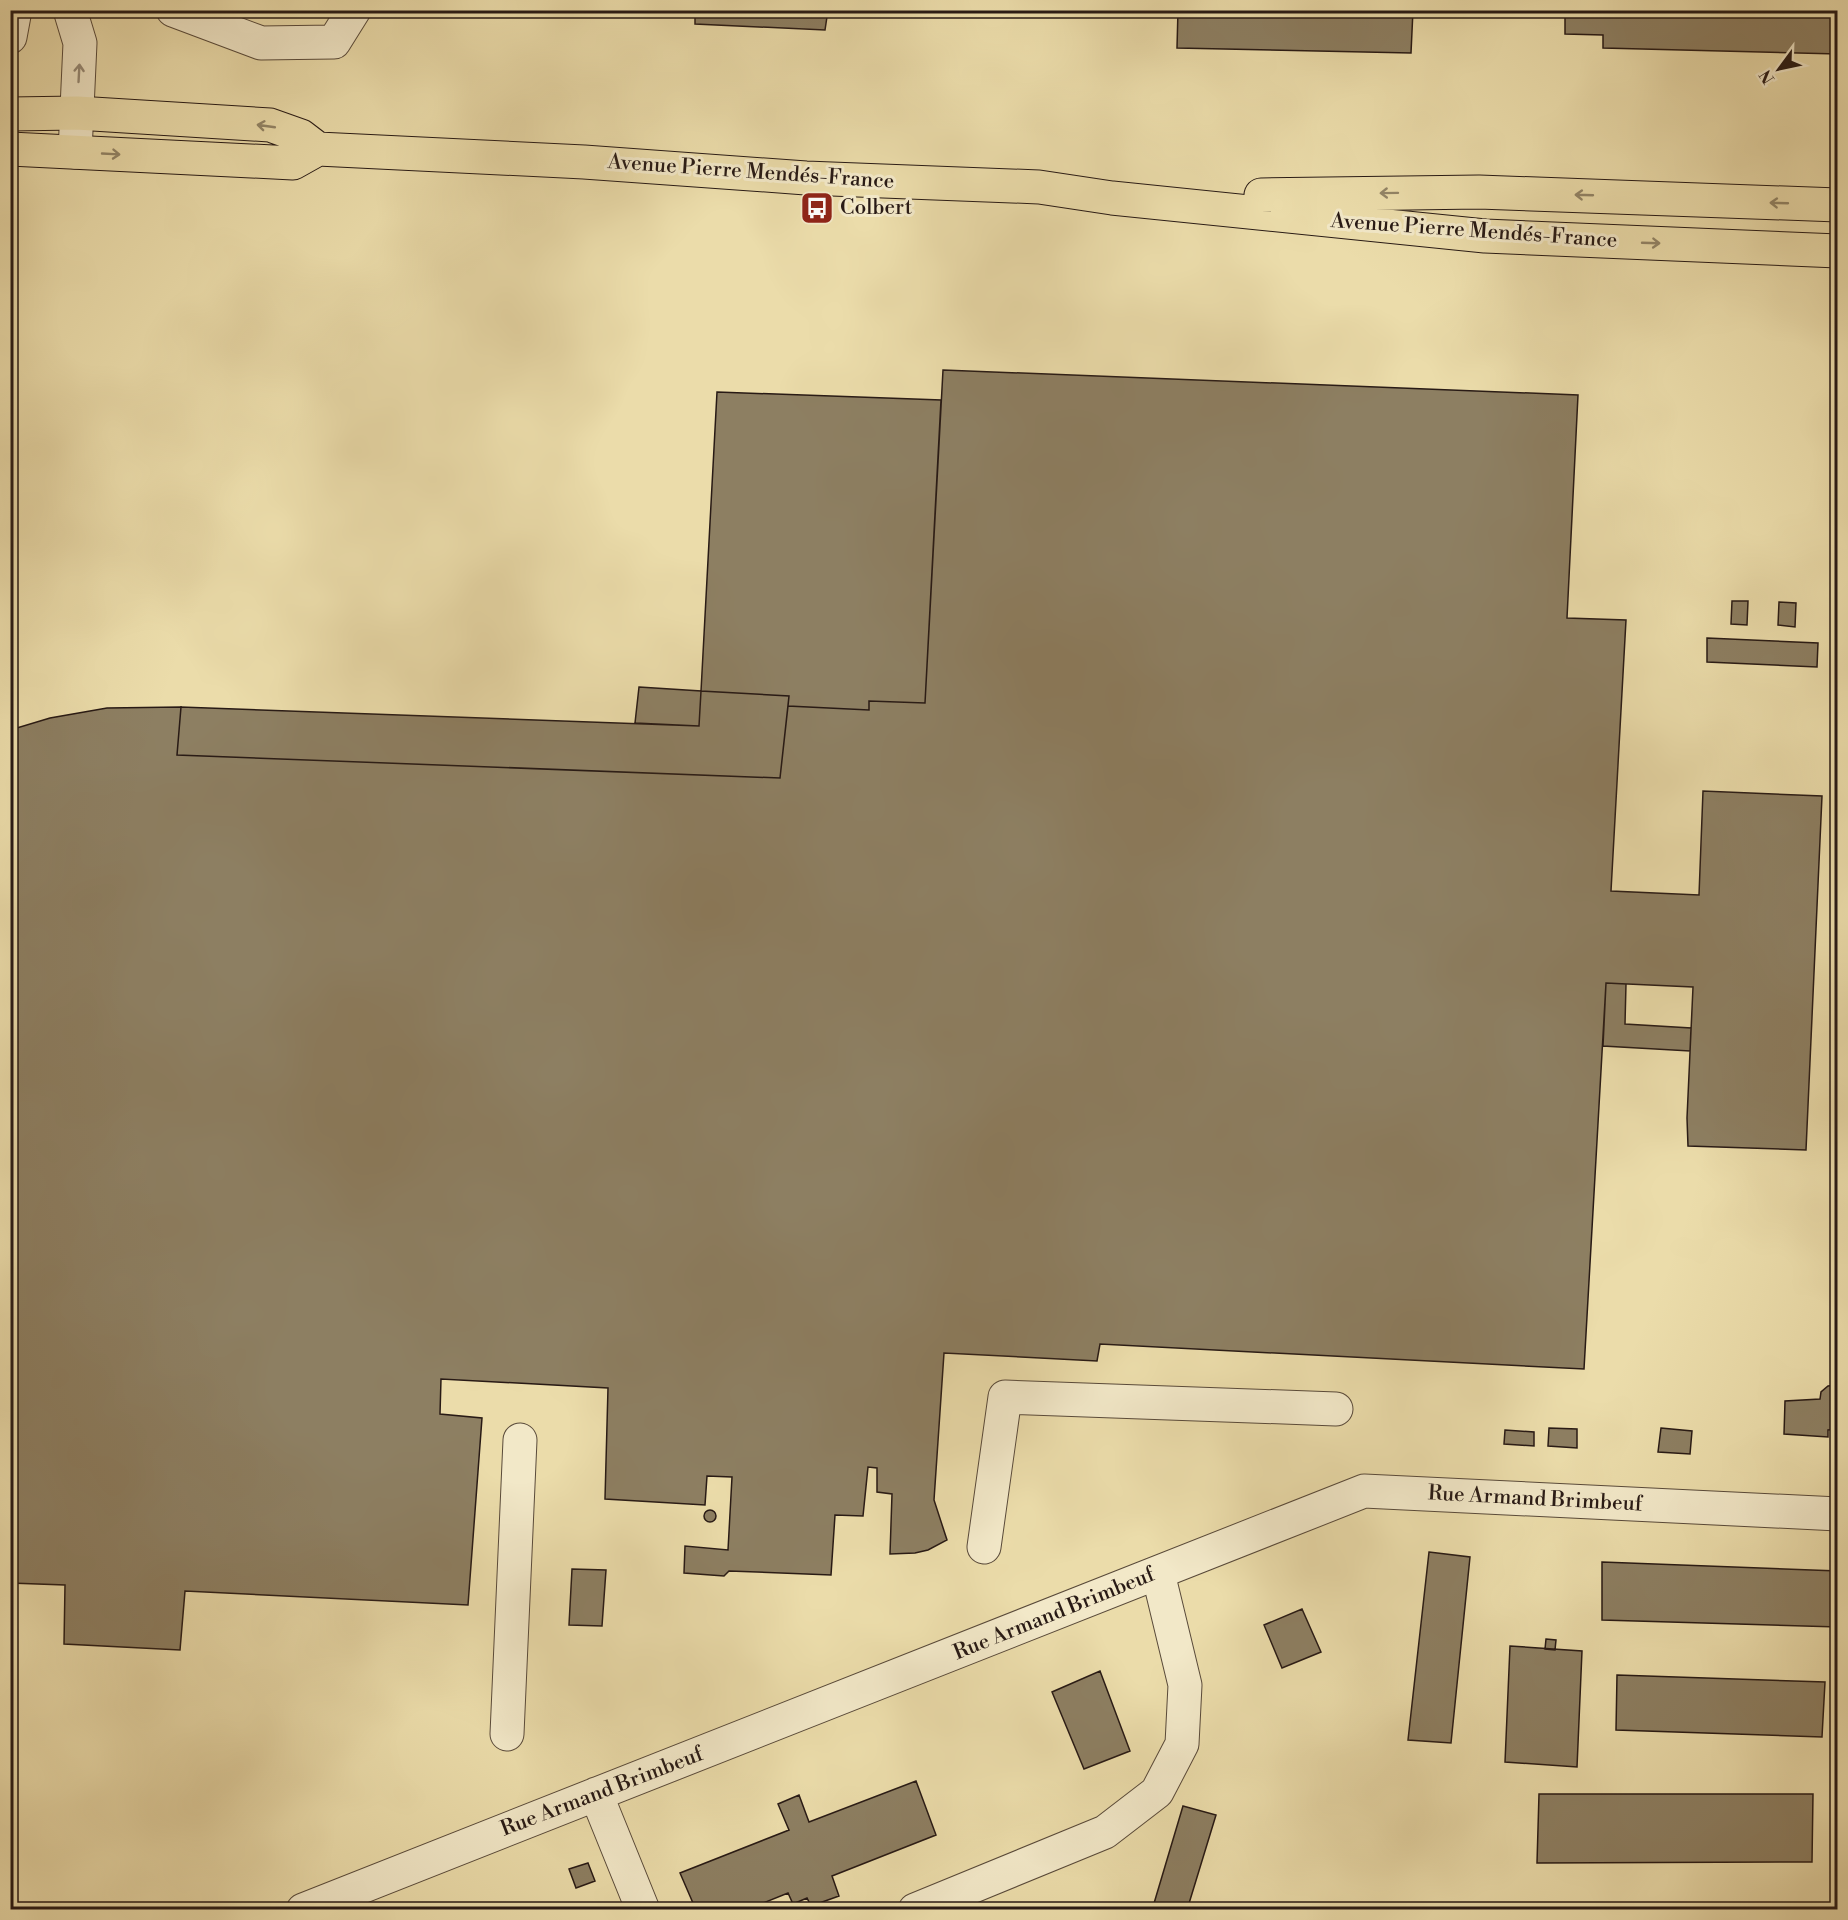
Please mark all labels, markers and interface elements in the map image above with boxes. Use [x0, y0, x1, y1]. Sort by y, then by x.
north arrow [1749, 39, 1809, 99]
one-way arrow [74, 64, 85, 84]
text: N [1755, 66, 1779, 87]
one-way arrow [257, 120, 277, 131]
one-way arrow [100, 149, 120, 160]
street label: Avenue Pierre Mendés-France [606, 149, 895, 195]
one-way arrow [1380, 187, 1400, 199]
bus stop icon: Colbert [799, 190, 835, 226]
one-way arrow [1575, 190, 1595, 201]
place label: Colbert [840, 195, 913, 221]
one-way arrow [1770, 197, 1790, 208]
street label: Avenue Pierre Mendés-France [1329, 208, 1618, 254]
one-way arrow [1641, 238, 1660, 249]
street label: Rue Armand Brimbeuf [1427, 1480, 1644, 1518]
street label: Rue Armand Brimbeuf [950, 1561, 1160, 1666]
street label: Rue Armand Brimbeuf [497, 1741, 708, 1843]

